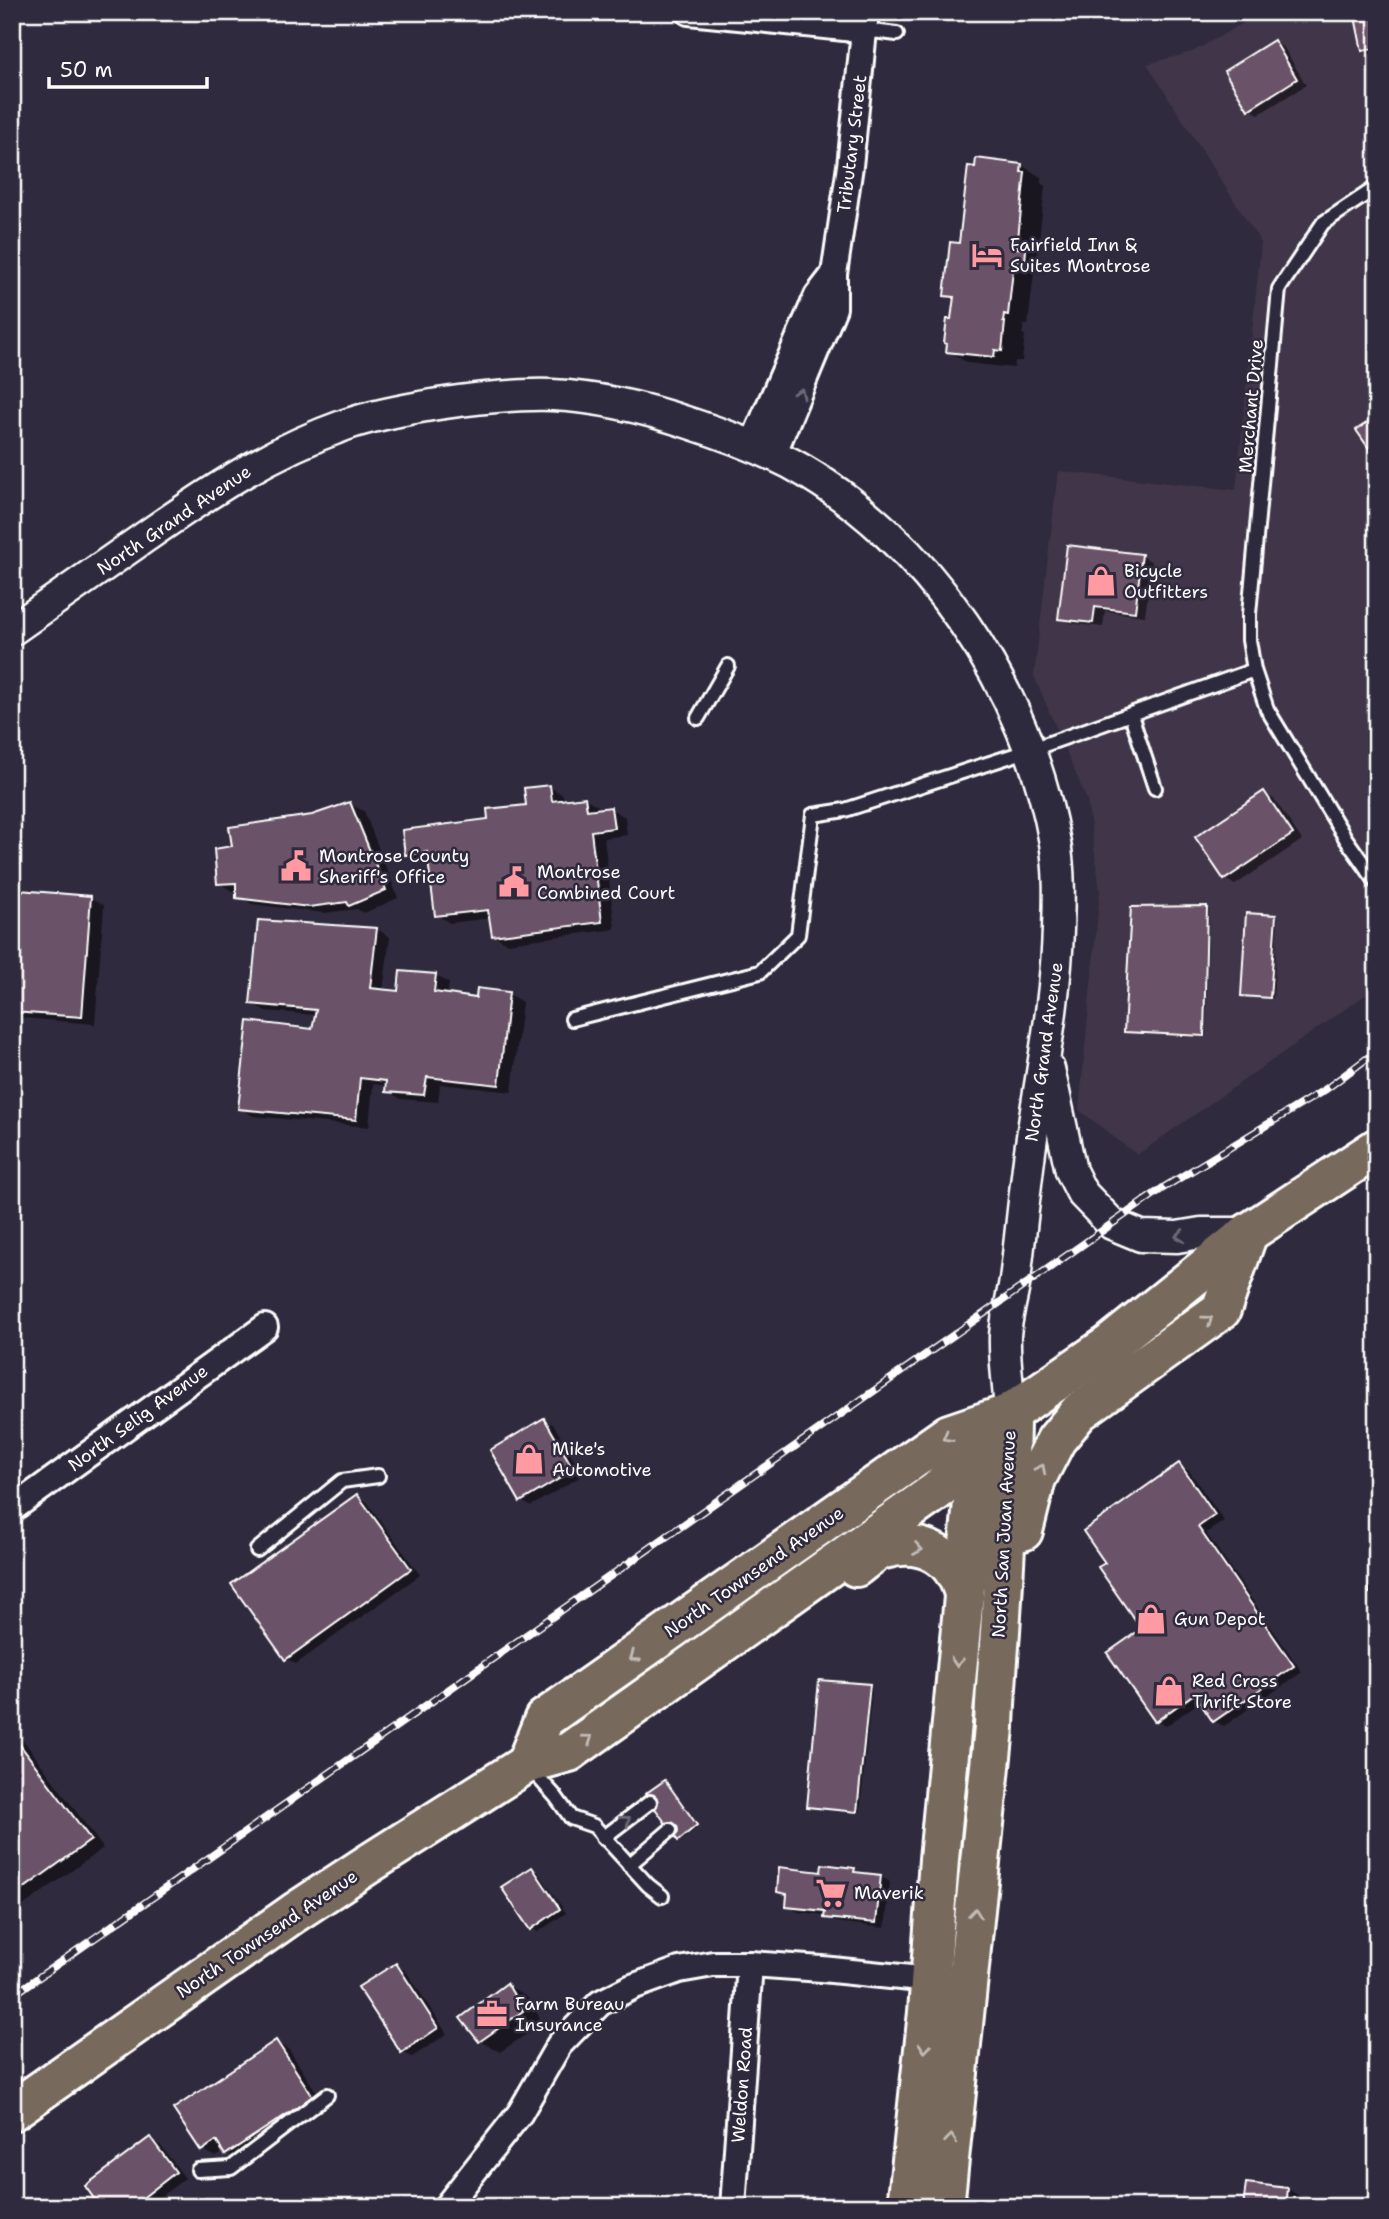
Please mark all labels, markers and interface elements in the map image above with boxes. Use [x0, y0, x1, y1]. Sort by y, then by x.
scale bar [49, 46, 206, 90]
text: 50 m [60, 56, 113, 84]
street label: Tributary Street [832, 73, 872, 214]
place label: Fairfield Inn & Suites Montrose [1010, 233, 1151, 278]
hotel icon: Fairfield Inn & Suites Montrose [970, 238, 1004, 272]
street label: Merchant Drive [1233, 338, 1269, 474]
one-way arrow [792, 387, 806, 400]
street label: North Grand Avenue [92, 459, 256, 581]
place label: Bicycle Outfitters [1124, 559, 1208, 604]
shop icon: Bicycle Outfitters [1084, 564, 1118, 598]
place label: Montrose County Sheriff's Office [319, 844, 469, 889]
public building icon: Montrose County Sheriff's Office [279, 849, 313, 883]
place label: Montrose Combined Court [537, 860, 676, 905]
public building icon: Montrose Combined Court [497, 865, 531, 899]
street label: North Grand Avenue [1020, 961, 1068, 1143]
one-way arrow [1174, 1228, 1186, 1243]
one-way arrow [1200, 1316, 1213, 1328]
street label: North Selig Avenue [63, 1359, 213, 1477]
one-way arrow [941, 1429, 954, 1442]
street label: North San Juan Avenue [987, 1430, 1021, 1638]
place label: Mike's Automotive [552, 1437, 652, 1482]
shop icon: Mike's Automotive [512, 1442, 546, 1476]
one-way arrow [1033, 1464, 1047, 1476]
street label: North Townsend Avenue [659, 1501, 849, 1643]
one-way arrow [912, 1541, 924, 1556]
shop icon: Gun Depot [1134, 1602, 1168, 1636]
place label: Gun Depot [1174, 1607, 1266, 1631]
one-way arrow [629, 1649, 642, 1661]
one-way arrow [950, 1656, 965, 1667]
place label: Red Cross Thrift Store [1192, 1669, 1292, 1714]
shop icon: Red Cross Thrift Store [1152, 1674, 1186, 1708]
one-way arrow [580, 1735, 593, 1747]
one-way arrow [619, 1815, 631, 1828]
street label: North Townsend Avenue [172, 1864, 362, 2004]
supermarket icon: Maverik [814, 1876, 848, 1910]
place label: Maverik [854, 1881, 924, 1905]
one-way arrow [968, 1907, 983, 1919]
place label: Farm Bureau Insurance [515, 1992, 624, 2037]
office icon: Farm Bureau Insurance [475, 1997, 509, 2031]
street label: Weldon Road [726, 2026, 758, 2144]
one-way arrow [917, 2042, 932, 2054]
one-way arrow [943, 2133, 958, 2144]

